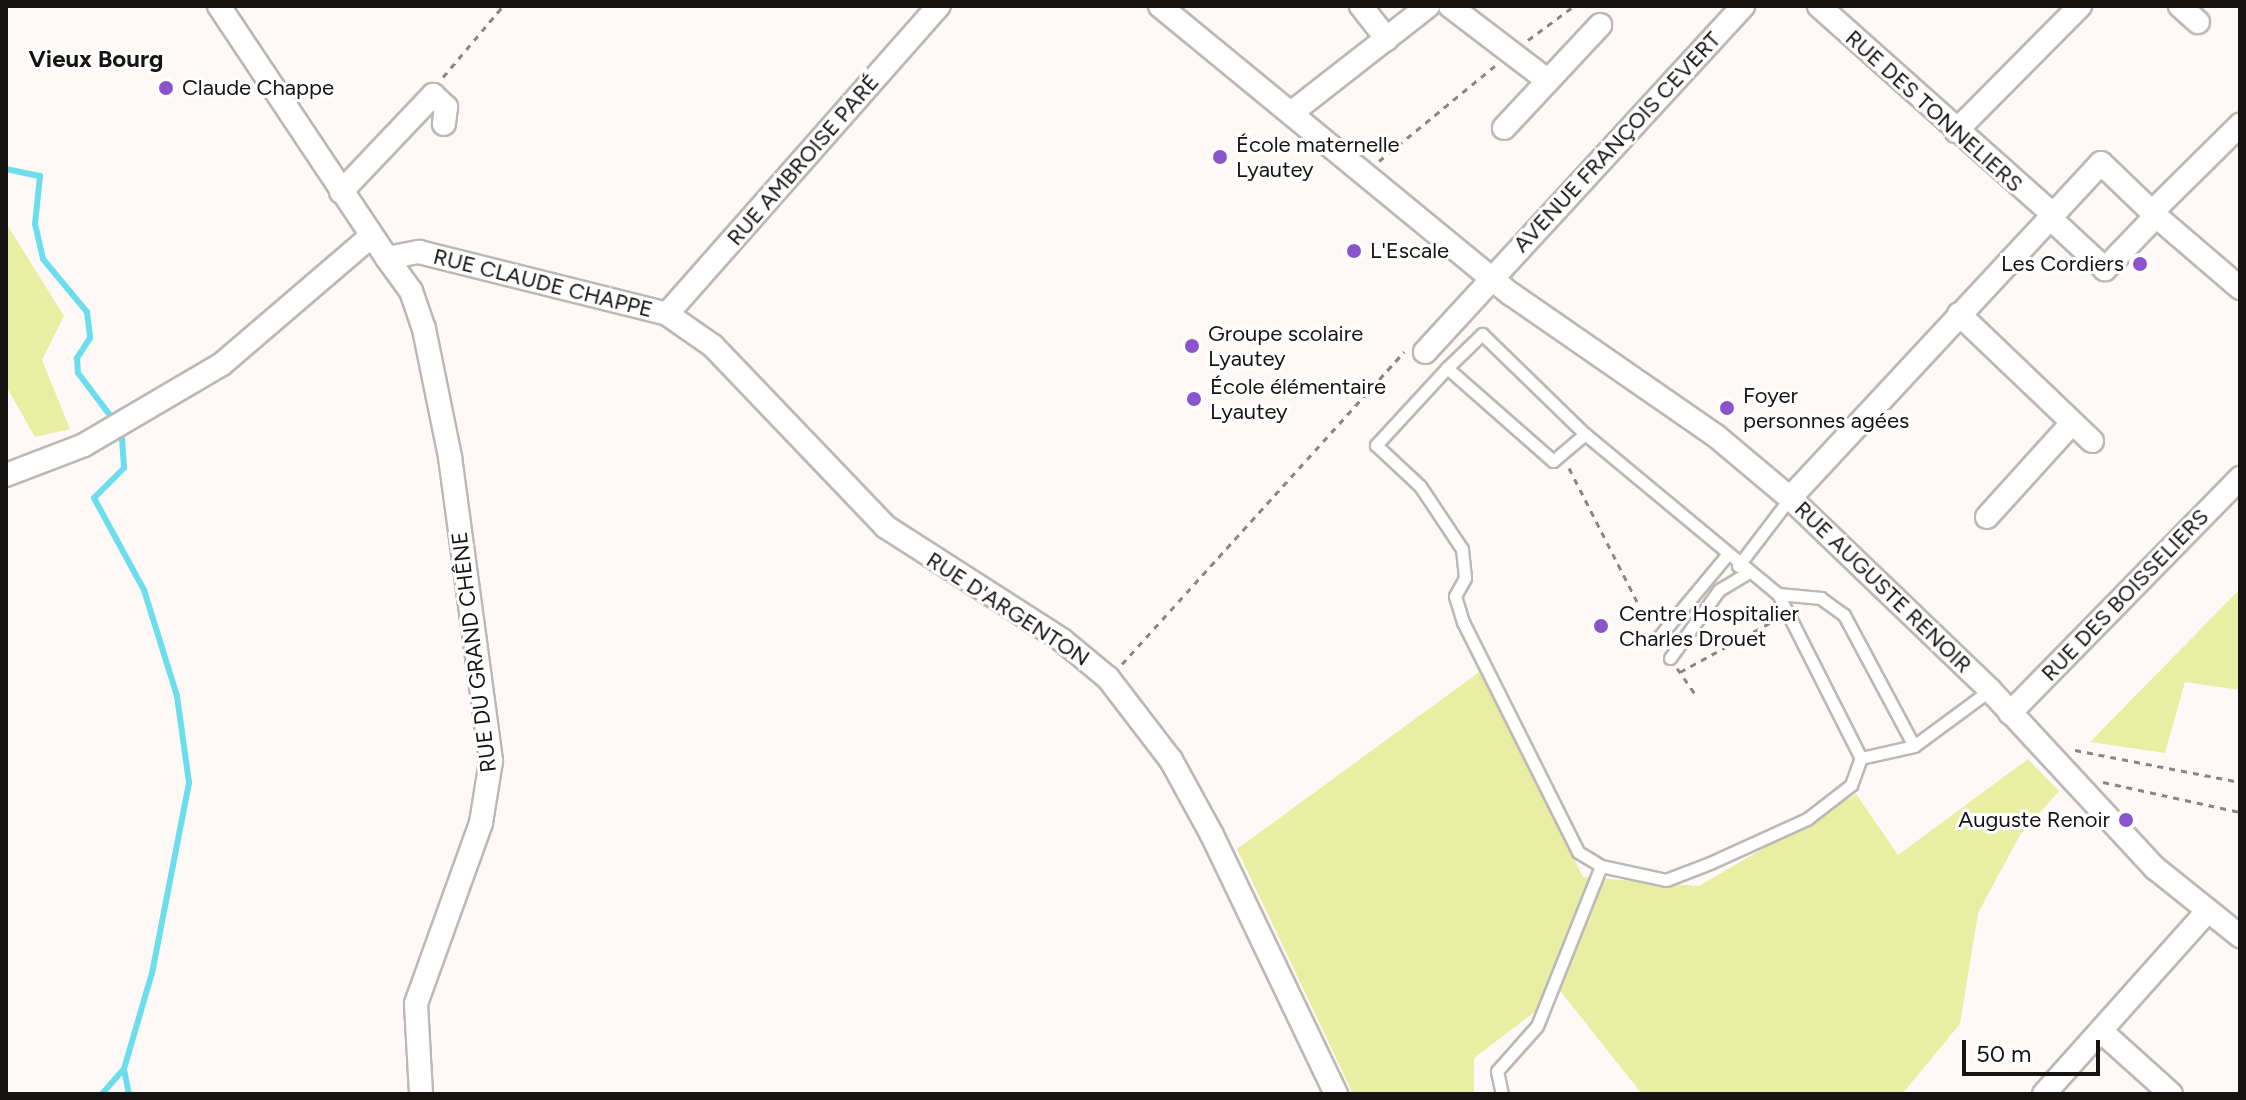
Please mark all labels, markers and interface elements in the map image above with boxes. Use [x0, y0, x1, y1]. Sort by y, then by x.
street label: RUE DES TONNELIERS [1840, 25, 2028, 197]
street label: AVENUE FRANÇOIS CEVERT [1508, 26, 1726, 258]
district label: Vieux Bourg [29, 45, 163, 73]
street label: RUE AMBROISE PARÉ [722, 69, 884, 251]
place label: Claude Chappe [182, 75, 334, 101]
marker: Claude Chappe [157, 79, 175, 97]
place label: École maternelle Lyautey [1236, 131, 1400, 182]
marker: École maternelle Lyautey [1211, 148, 1229, 166]
place label: L'Escale [1370, 238, 1449, 264]
marker: L'Escale [1345, 242, 1363, 260]
street label: RUE CLAUDE CHAPPE [431, 243, 655, 323]
place label: Les Cordiers [2001, 251, 2124, 277]
marker: Les Cordiers [2131, 255, 2149, 273]
place label: Groupe scolaire Lyautey [1208, 320, 1363, 372]
marker: Groupe scolaire Lyautey [1183, 337, 1201, 355]
place label: École élémentaire Lyautey [1210, 373, 1386, 424]
place label: Foyer personnes agées [1743, 382, 1909, 434]
marker: École élémentaire Lyautey [1185, 390, 1203, 408]
marker: Foyer personnes agées [1718, 399, 1736, 417]
street label: RUE AUGUSTE RENOIR [1789, 496, 1977, 678]
street label: RUE DES BOISSELIERS [2036, 503, 2214, 687]
street label: RUE DU GRAND CHÊNE [446, 530, 502, 774]
street label: RUE D'ARGENTON [922, 546, 1094, 672]
place label: Centre Hospitalier Charles Drouet [1619, 600, 1799, 652]
marker: Centre Hospitalier Charles Drouet [1590, 615, 1612, 637]
place label: Auguste Renoir [1958, 807, 2110, 833]
marker: Auguste Renoir [2117, 811, 2135, 829]
scale bar [1966, 1024, 2104, 1074]
text: 50 m [1976, 1039, 2032, 1068]

